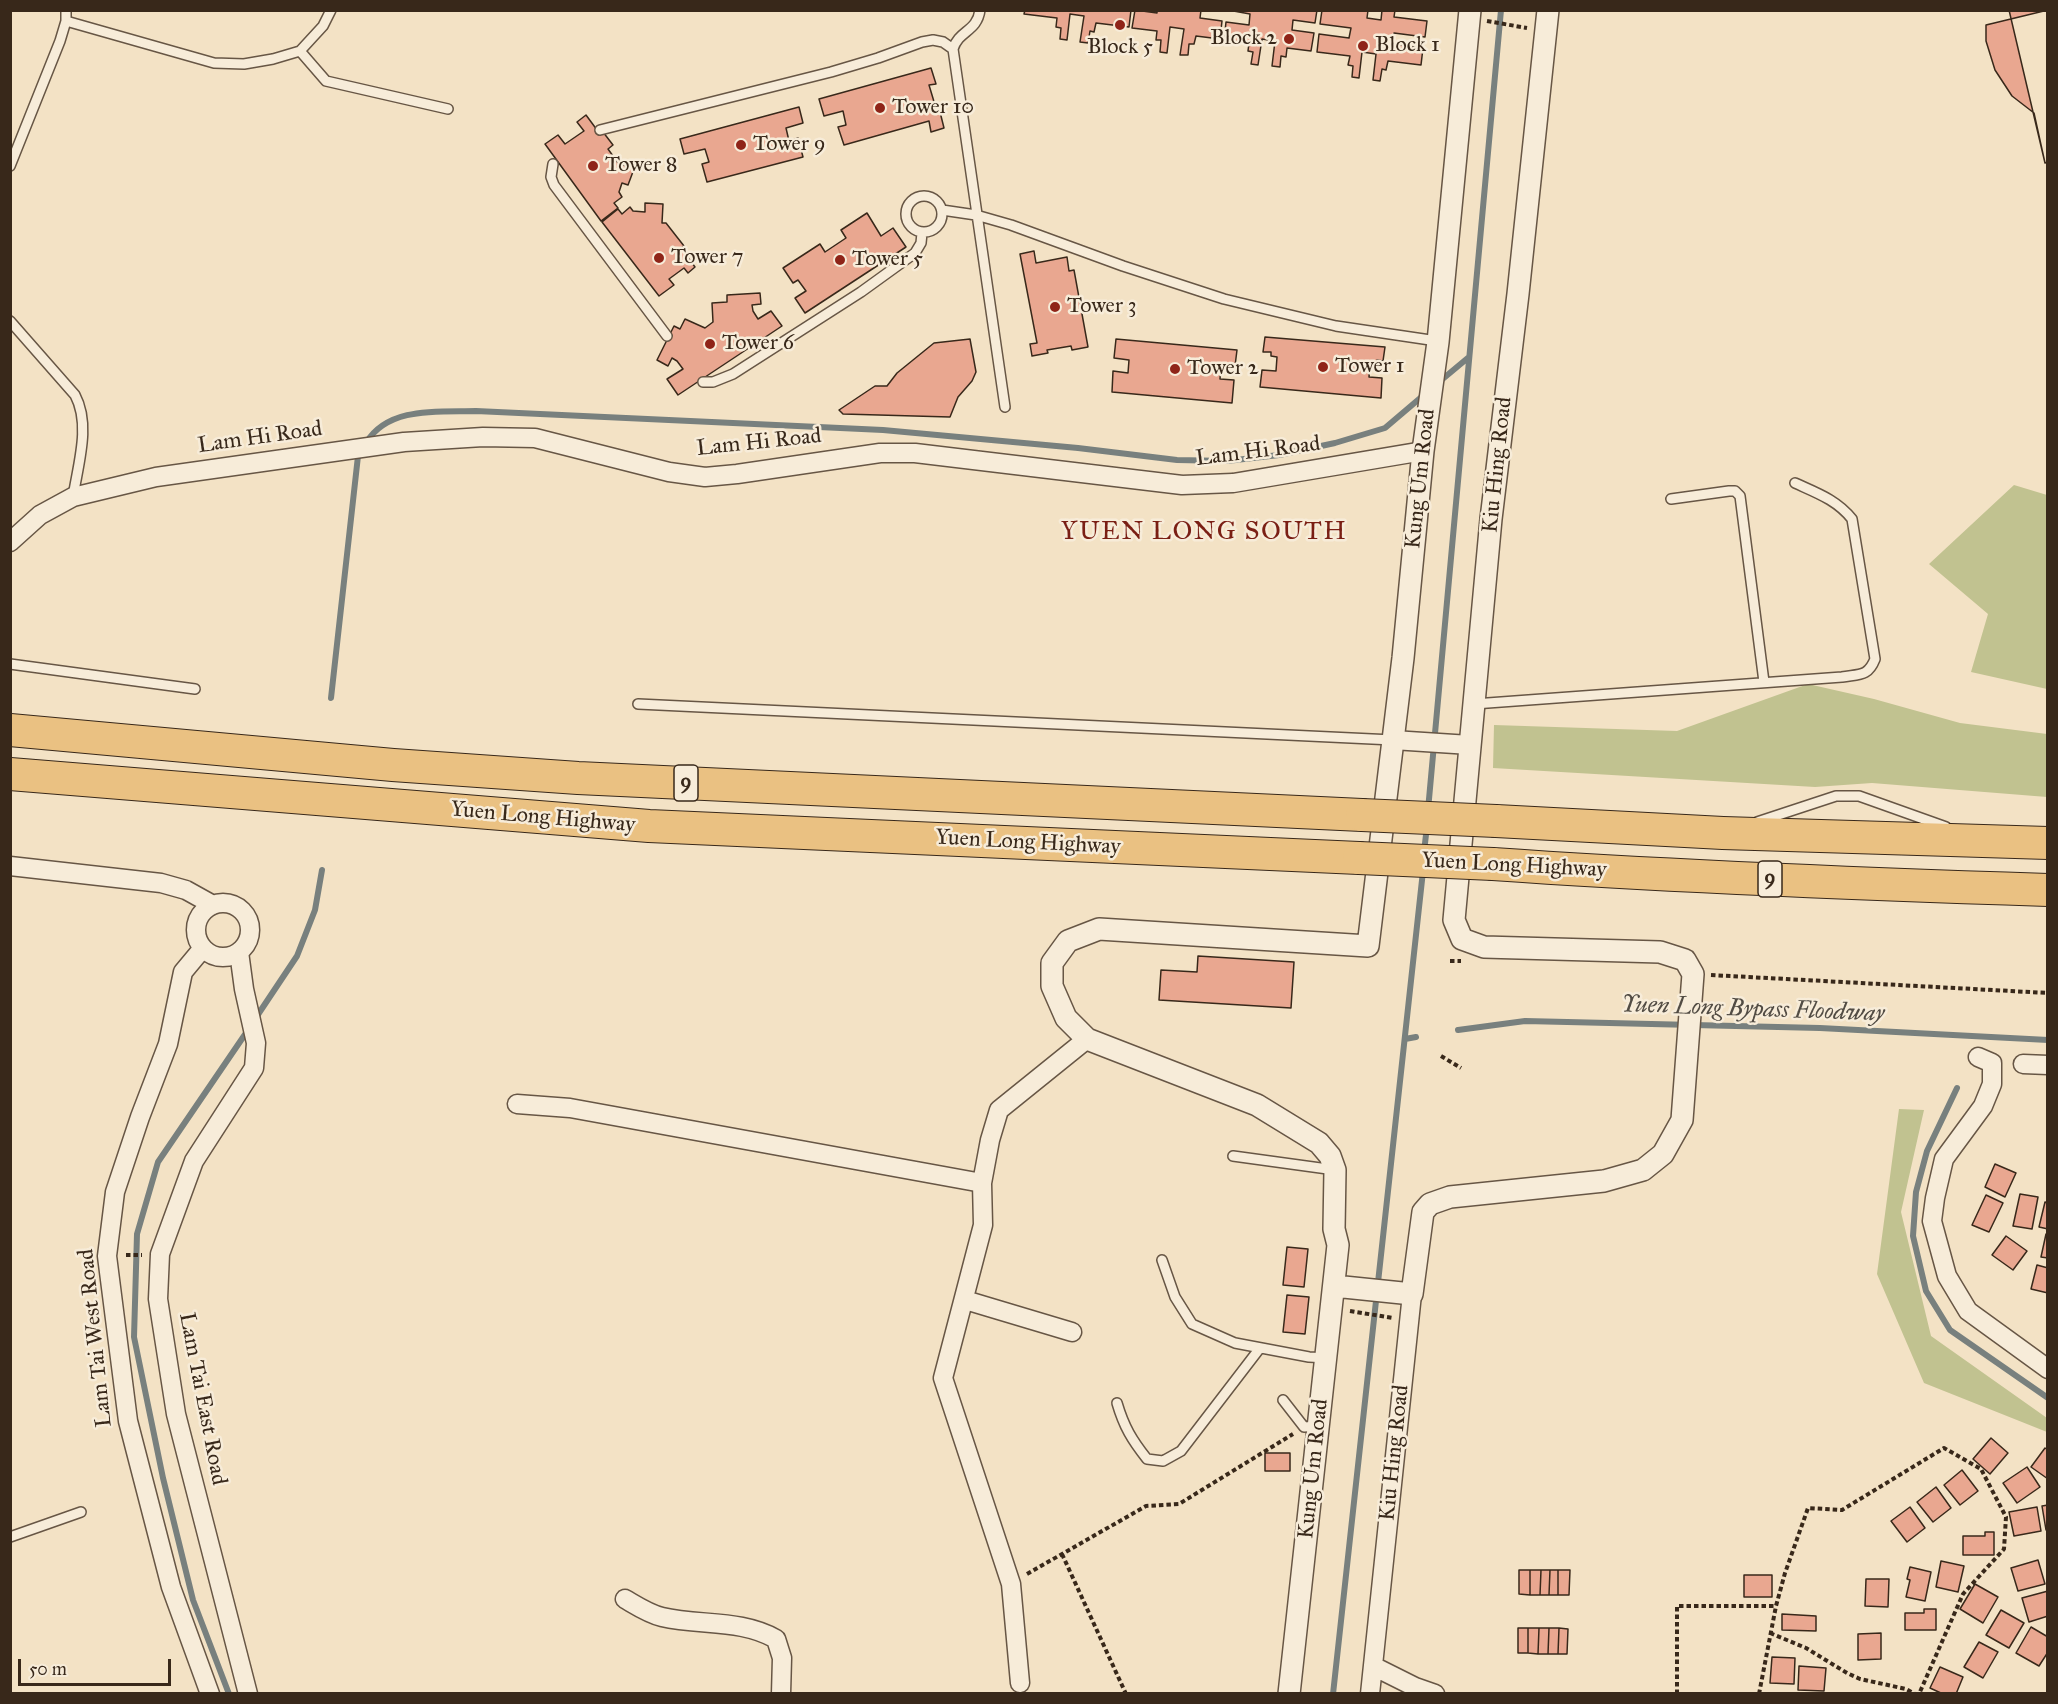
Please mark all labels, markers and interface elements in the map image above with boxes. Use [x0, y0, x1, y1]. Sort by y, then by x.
marker: Block 5 [1113, 18, 1127, 32]
place label: Block 2 [1210, 26, 1277, 52]
marker: Block 2 [1282, 32, 1296, 46]
place label: Block 1 [1375, 33, 1440, 59]
place label: Block 5 [1087, 35, 1153, 61]
marker: Block 1 [1356, 39, 1370, 53]
place label: Tower 10 [892, 95, 974, 121]
marker: Tower 10 [873, 101, 887, 115]
place label: Tower 9 [753, 132, 826, 158]
marker: Tower 9 [734, 138, 748, 152]
place label: Tower 8 [605, 153, 677, 179]
marker: Tower 8 [586, 159, 600, 173]
place label: Tower 7 [671, 245, 744, 271]
place label: Tower 5 [852, 247, 923, 273]
marker: Tower 7 [652, 251, 666, 265]
marker: Tower 5 [833, 253, 847, 267]
place label: Tower 3 [1067, 294, 1137, 320]
marker: Tower 3 [1048, 300, 1062, 314]
place label: Tower 6 [722, 331, 794, 357]
marker: Tower 6 [703, 337, 717, 351]
place label: Tower 1 [1335, 354, 1404, 380]
place label: Tower 2 [1187, 356, 1259, 382]
marker: Tower 1 [1316, 360, 1330, 374]
marker: Tower 2 [1168, 362, 1182, 376]
street label: Kiu Hing Road [1478, 396, 1518, 534]
street label: Kung Um Road [1401, 408, 1441, 550]
street label: Lam Hi Road [196, 416, 324, 460]
street label: Lam Hi Road [695, 423, 823, 463]
street label: Lam Hi Road [1194, 431, 1322, 473]
district label: YUEN LONG SOUTH [1061, 517, 1347, 549]
road number: 9 [674, 765, 698, 801]
street label: Yuen Long Highway [450, 797, 636, 839]
street label: Yuen Long Highway [935, 825, 1121, 861]
street label: Yuen Long Highway [1421, 848, 1607, 884]
road number: 9 [1758, 861, 1782, 897]
water label: Yuen Long Bypass Floodway [1621, 991, 1885, 1029]
street label: Lam Tai West Road [74, 1248, 118, 1428]
street label: Lam Tai East Road [172, 1311, 232, 1487]
street label: Kiu Hing Road [1375, 1384, 1415, 1522]
street label: Kung Um Road [1294, 1398, 1334, 1540]
scale bar [21, 1647, 174, 1685]
text: 50 m [29, 1658, 67, 1680]

